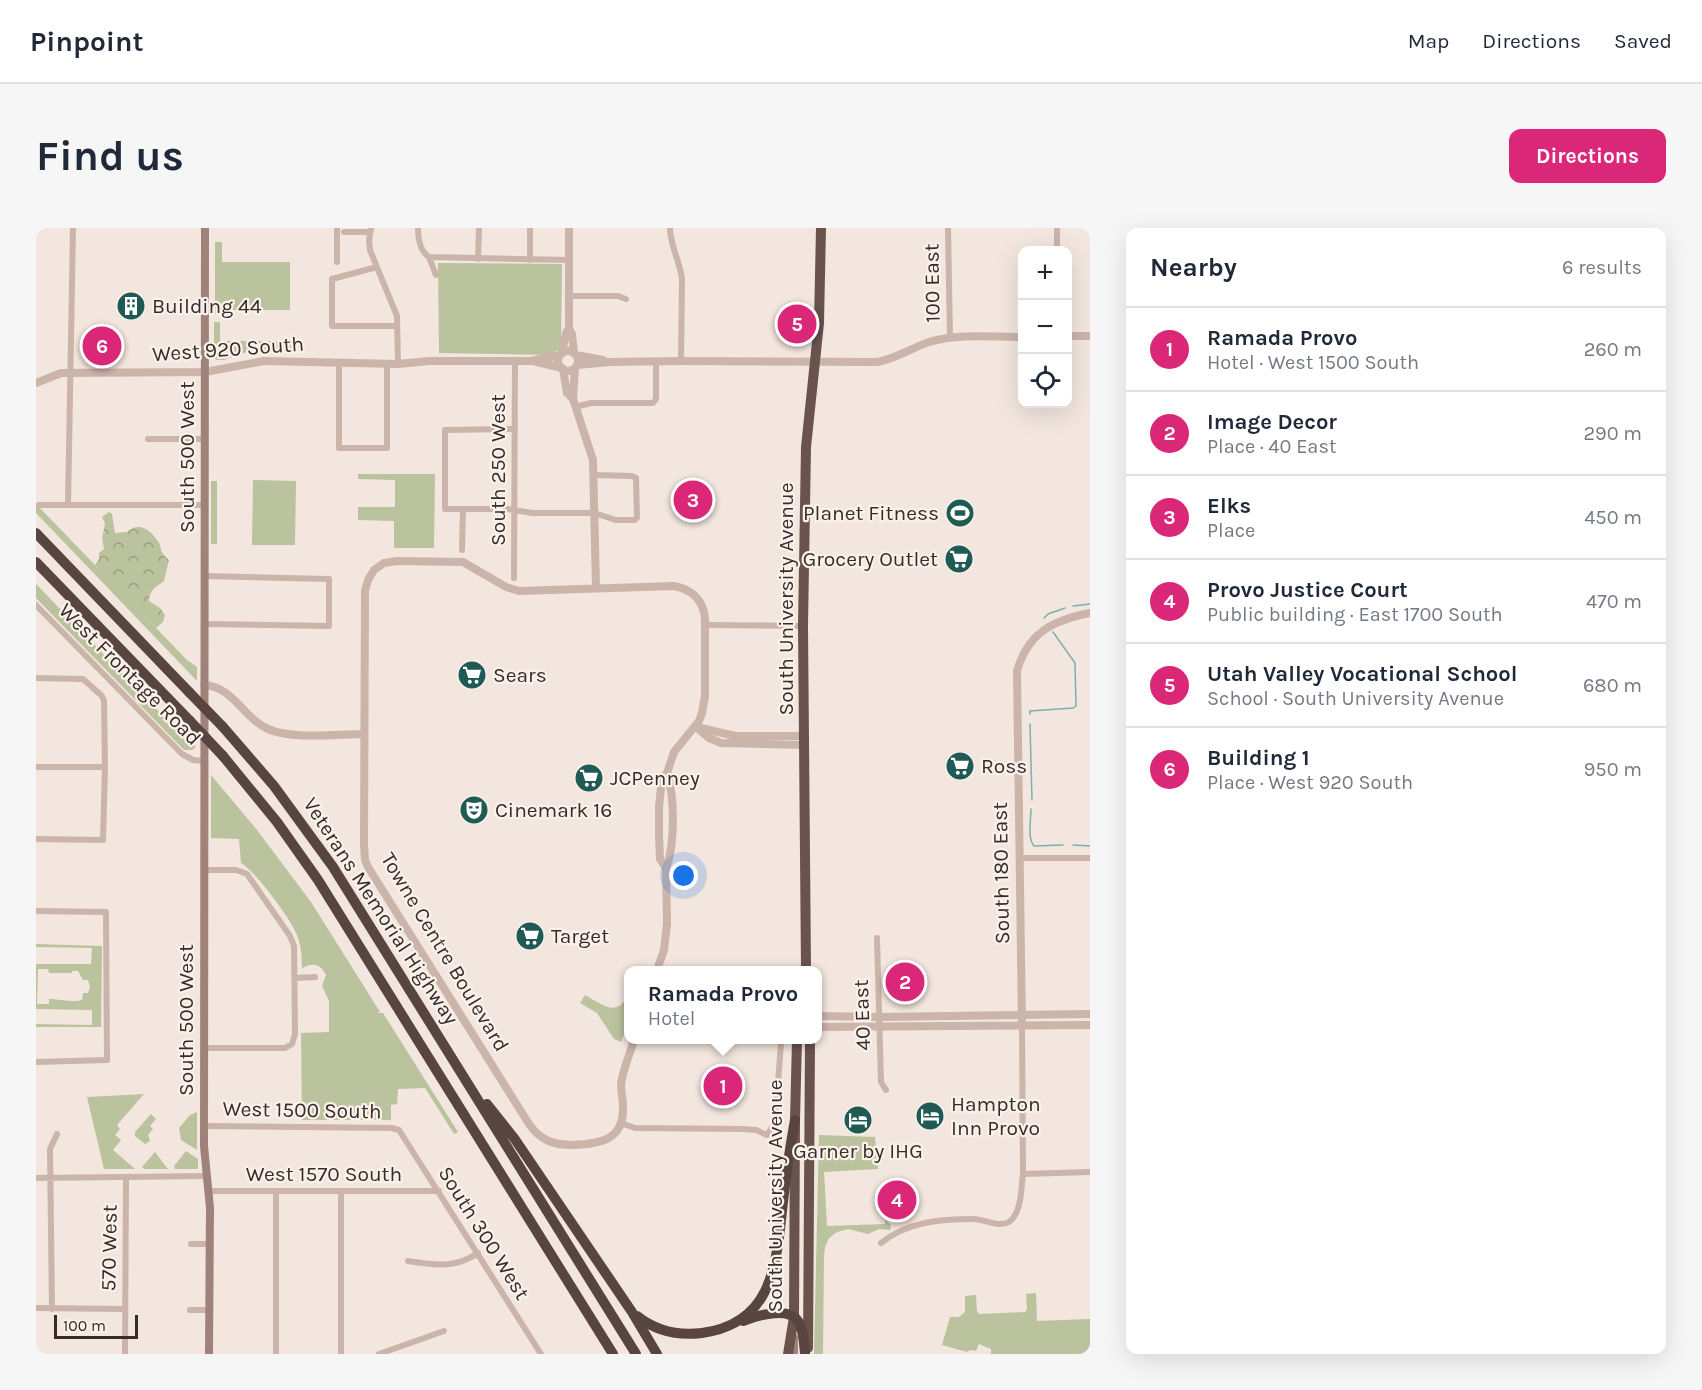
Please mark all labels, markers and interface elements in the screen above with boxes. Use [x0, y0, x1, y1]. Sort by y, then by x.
text: Pinpoint [30, 25, 143, 58]
text: Map [1408, 29, 1449, 53]
text: Directions [1482, 29, 1581, 53]
text: Saved [1614, 29, 1672, 53]
button: Directions [1509, 129, 1666, 183]
text: Find us [36, 131, 184, 181]
street label: 100 East [919, 243, 945, 323]
map controls [1018, 246, 1072, 408]
button: + [1018, 246, 1072, 300]
text: Nearby [1150, 252, 1237, 283]
text: 6 results [1562, 256, 1642, 279]
building icon: Building 44 [115, 290, 147, 322]
place label: Building 44 [152, 294, 262, 318]
button: − [1018, 300, 1072, 354]
pin: 5 [778, 302, 816, 346]
pin: 6 [82, 324, 122, 368]
text: Ramada Provo [1207, 325, 1357, 351]
street label: West 920 South [151, 332, 305, 366]
text: 1 [1166, 338, 1173, 361]
text: 260 m [1584, 338, 1642, 361]
text: Hotel · West 1500 South [1207, 351, 1419, 374]
button: locate [1018, 354, 1072, 408]
street label: South 500 West [175, 381, 199, 533]
street label: South 250 West [486, 394, 510, 546]
text: Image Decor [1207, 409, 1337, 435]
text: 2 [1163, 422, 1176, 445]
text: 290 m [1583, 422, 1642, 445]
text: Place · 40 East [1207, 435, 1336, 458]
pin: 3 [674, 478, 712, 522]
street label: South University Avenue [774, 482, 798, 716]
text: Elks [1207, 493, 1251, 519]
sports icon: Planet Fitness [944, 497, 976, 529]
place label: Planet Fitness [803, 501, 939, 525]
text: 3 [1163, 506, 1176, 529]
text: 450 m [1584, 506, 1642, 529]
text: Place [1207, 519, 1255, 542]
supermarket icon: Grocery Outlet [943, 543, 975, 575]
place label: Grocery Outlet [803, 547, 938, 571]
text: Provo Justice Court [1207, 577, 1408, 603]
text: 4 [1164, 590, 1175, 613]
text: 470 m [1586, 590, 1642, 613]
street label: West Frontage Road [54, 598, 206, 750]
text: Public building · East 1700 South [1207, 603, 1503, 626]
supermarket icon: Sears [456, 659, 488, 691]
text: Utah Valley Vocational School [1207, 661, 1517, 687]
place label: Sears [493, 663, 547, 687]
text: 5 [1164, 674, 1175, 697]
text: 680 m [1583, 674, 1642, 697]
text: School · South University Avenue [1207, 687, 1504, 710]
text: Building 1 [1207, 745, 1310, 771]
supermarket icon: Ross [944, 750, 976, 782]
place label: Ross [981, 754, 1027, 778]
text: 6 [1163, 758, 1176, 781]
text: 950 m [1584, 758, 1642, 781]
supermarket icon: JCPenney [573, 762, 605, 794]
place label: JCPenney [610, 766, 700, 790]
text: Place · West 920 South [1207, 771, 1413, 794]
street label: Veterans Memorial Highway [299, 793, 464, 1029]
theatre icon: Cinemark 16 [458, 794, 490, 826]
place label: Cinemark 16 [495, 798, 612, 822]
street label: South 180 East [988, 802, 1014, 944]
street label: Towne Centre Boulevard [376, 848, 514, 1056]
your location [669, 861, 698, 890]
supermarket icon: Target [514, 920, 546, 952]
place label: Target [551, 924, 609, 948]
street label: South 500 West [174, 944, 198, 1096]
pin: 2 [886, 960, 924, 1005]
popup [624, 966, 822, 1044]
street label: 40 East [849, 979, 875, 1051]
text: Ramada Provo [648, 981, 798, 1007]
text: Hotel [648, 1007, 695, 1030]
pin: 1 [704, 1064, 742, 1108]
street label: South University Avenue [763, 1079, 787, 1313]
place label: Hampton Inn Provo [951, 1092, 1041, 1140]
street label: West 1500 South [222, 1097, 382, 1123]
hotel icon: Hampton Inn Provo [914, 1100, 946, 1132]
hotel icon: Garner by IHG [842, 1104, 874, 1136]
place label: Garner by IHG [793, 1139, 923, 1163]
street label: West 1570 South [246, 1162, 402, 1186]
street label: South 300 West [433, 1162, 535, 1304]
pin: 4 [878, 1178, 916, 1222]
street label: 570 West [96, 1204, 122, 1292]
scale bar [54, 1312, 138, 1340]
text: 100 m [63, 1316, 106, 1335]

